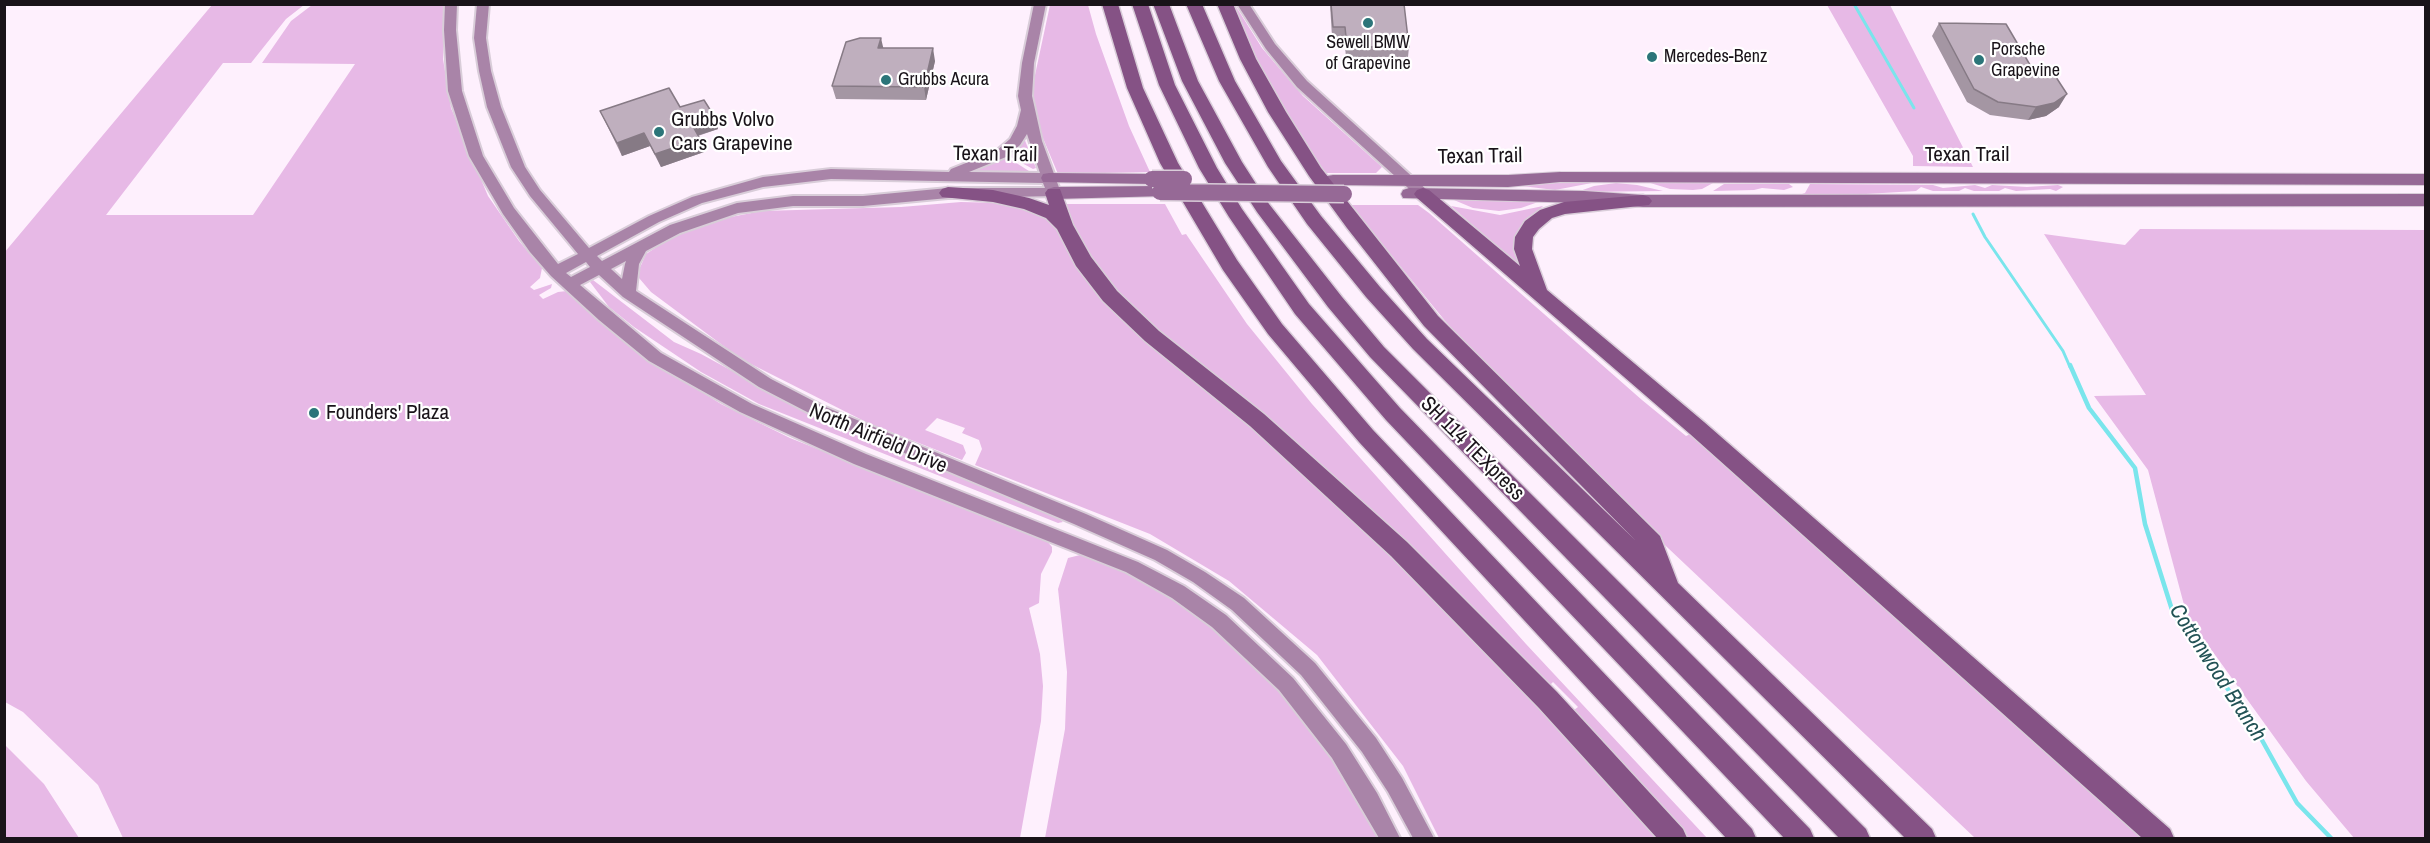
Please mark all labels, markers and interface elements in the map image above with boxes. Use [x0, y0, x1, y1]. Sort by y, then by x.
marker: Sewell BMW of Grapevine [1361, 16, 1375, 30]
place label: Sewell BMW of Grapevine [1325, 32, 1411, 74]
place label: Porsche Grapevine [1991, 39, 2060, 82]
place label: Mercedes-Benz [1664, 46, 1767, 68]
marker: Mercedes-Benz [1645, 50, 1659, 64]
marker: Porsche Grapevine [1972, 53, 1986, 67]
place label: Grubbs Acura [898, 69, 989, 91]
marker: Grubbs Acura [879, 73, 893, 87]
place label: Grubbs Volvo Cars Grapevine [671, 107, 793, 157]
marker: Grubbs Volvo Cars Grapevine [652, 125, 666, 139]
street label: Texan Trail [953, 142, 1037, 168]
street label: Texan Trail [1925, 142, 2009, 168]
street label: Texan Trail [1438, 144, 1522, 170]
street label: SH 114 TEXpress [1415, 392, 1529, 506]
street label: North Airfield Drive [805, 399, 951, 479]
place label: Founders' Plaza [326, 400, 449, 426]
marker: Founders' Plaza [307, 406, 321, 420]
water label: Cottonwood Branch [2163, 599, 2271, 747]

